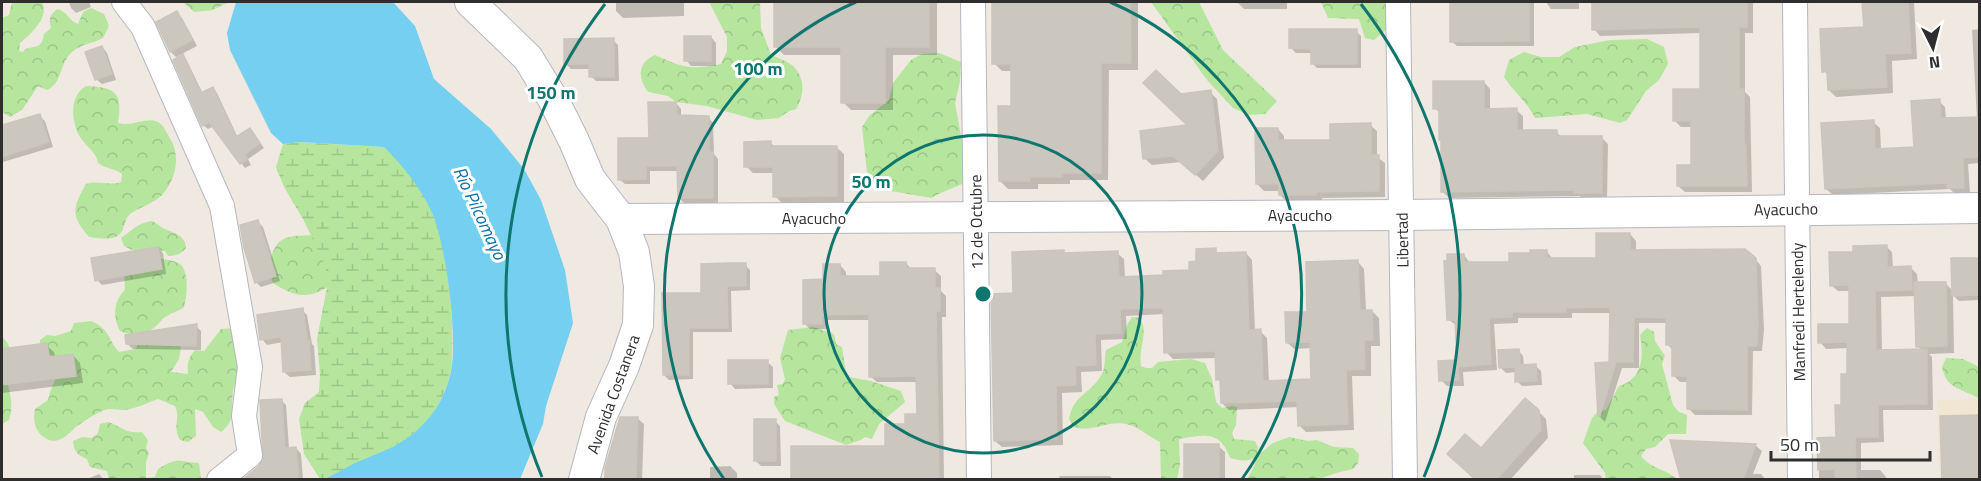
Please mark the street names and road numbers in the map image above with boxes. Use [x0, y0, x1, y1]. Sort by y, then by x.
street label: 12 de Octubre [963, 174, 989, 270]
street label: Ayacucho [1754, 196, 1818, 222]
street label: Ayacucho [1268, 203, 1332, 227]
street label: Ayacucho [782, 206, 846, 230]
street label: Libertad [1390, 212, 1414, 268]
street label: Manfredi Hertelendy [1785, 242, 1811, 382]
street label: Avenida Costanera [580, 331, 646, 457]

